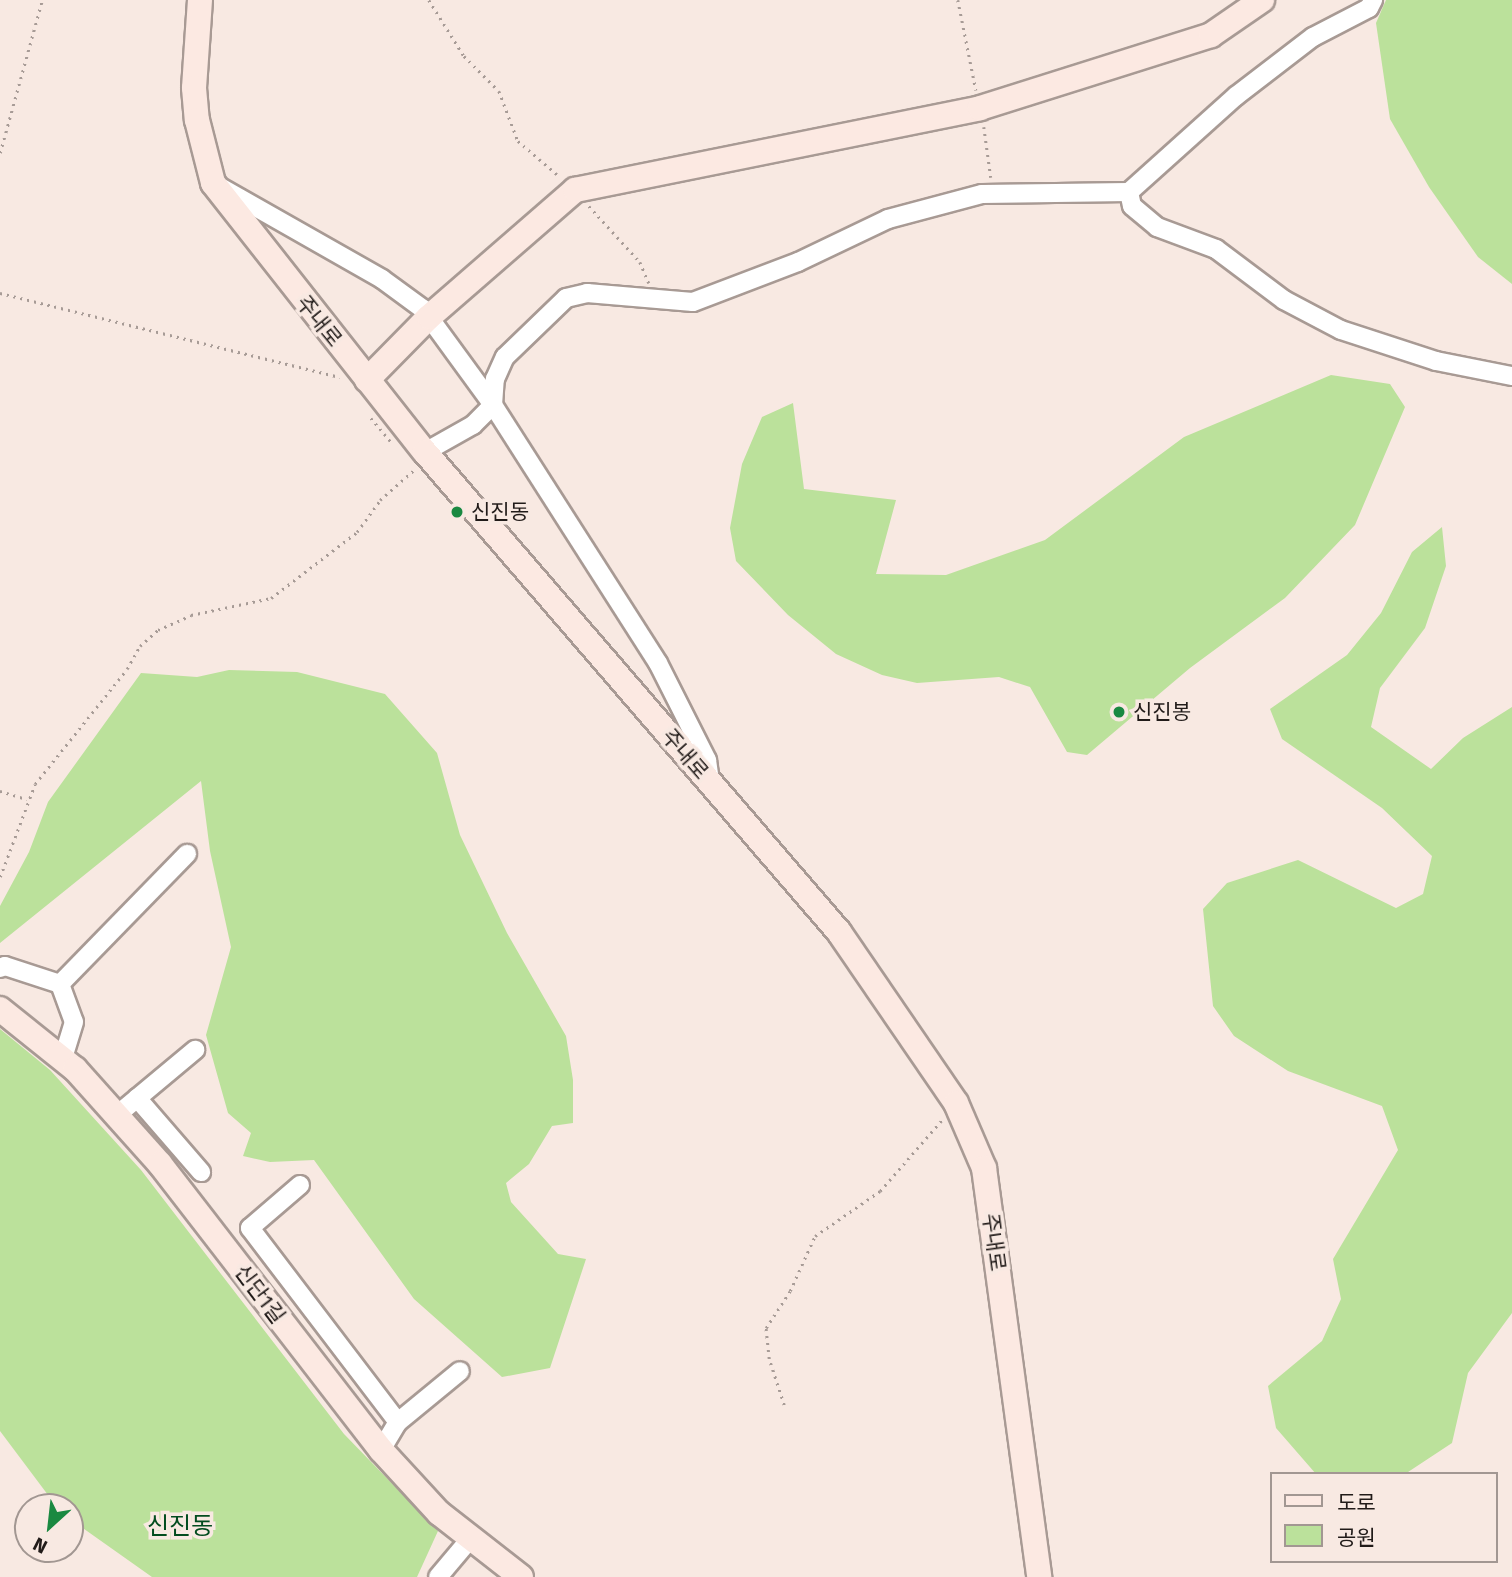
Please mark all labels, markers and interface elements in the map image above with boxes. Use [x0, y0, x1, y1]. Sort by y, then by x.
street label: 주내로 [291, 291, 347, 351]
place label: 신진동 [471, 499, 529, 525]
marker: 신진동 [449, 504, 465, 520]
place label: 신진봉 [1133, 699, 1191, 725]
marker: 신진봉 [1111, 704, 1127, 720]
street label: 주내로 [656, 724, 714, 784]
street label: 주내로 [977, 1212, 1011, 1272]
street label: 신단1길 [230, 1260, 290, 1328]
legend [1270, 1472, 1498, 1563]
text: 도로 [1337, 1490, 1376, 1516]
north arrow [14, 1493, 84, 1563]
district label: 신진동 [147, 1513, 213, 1541]
text: 공원 [1337, 1525, 1376, 1551]
text: N [29, 1532, 51, 1558]

